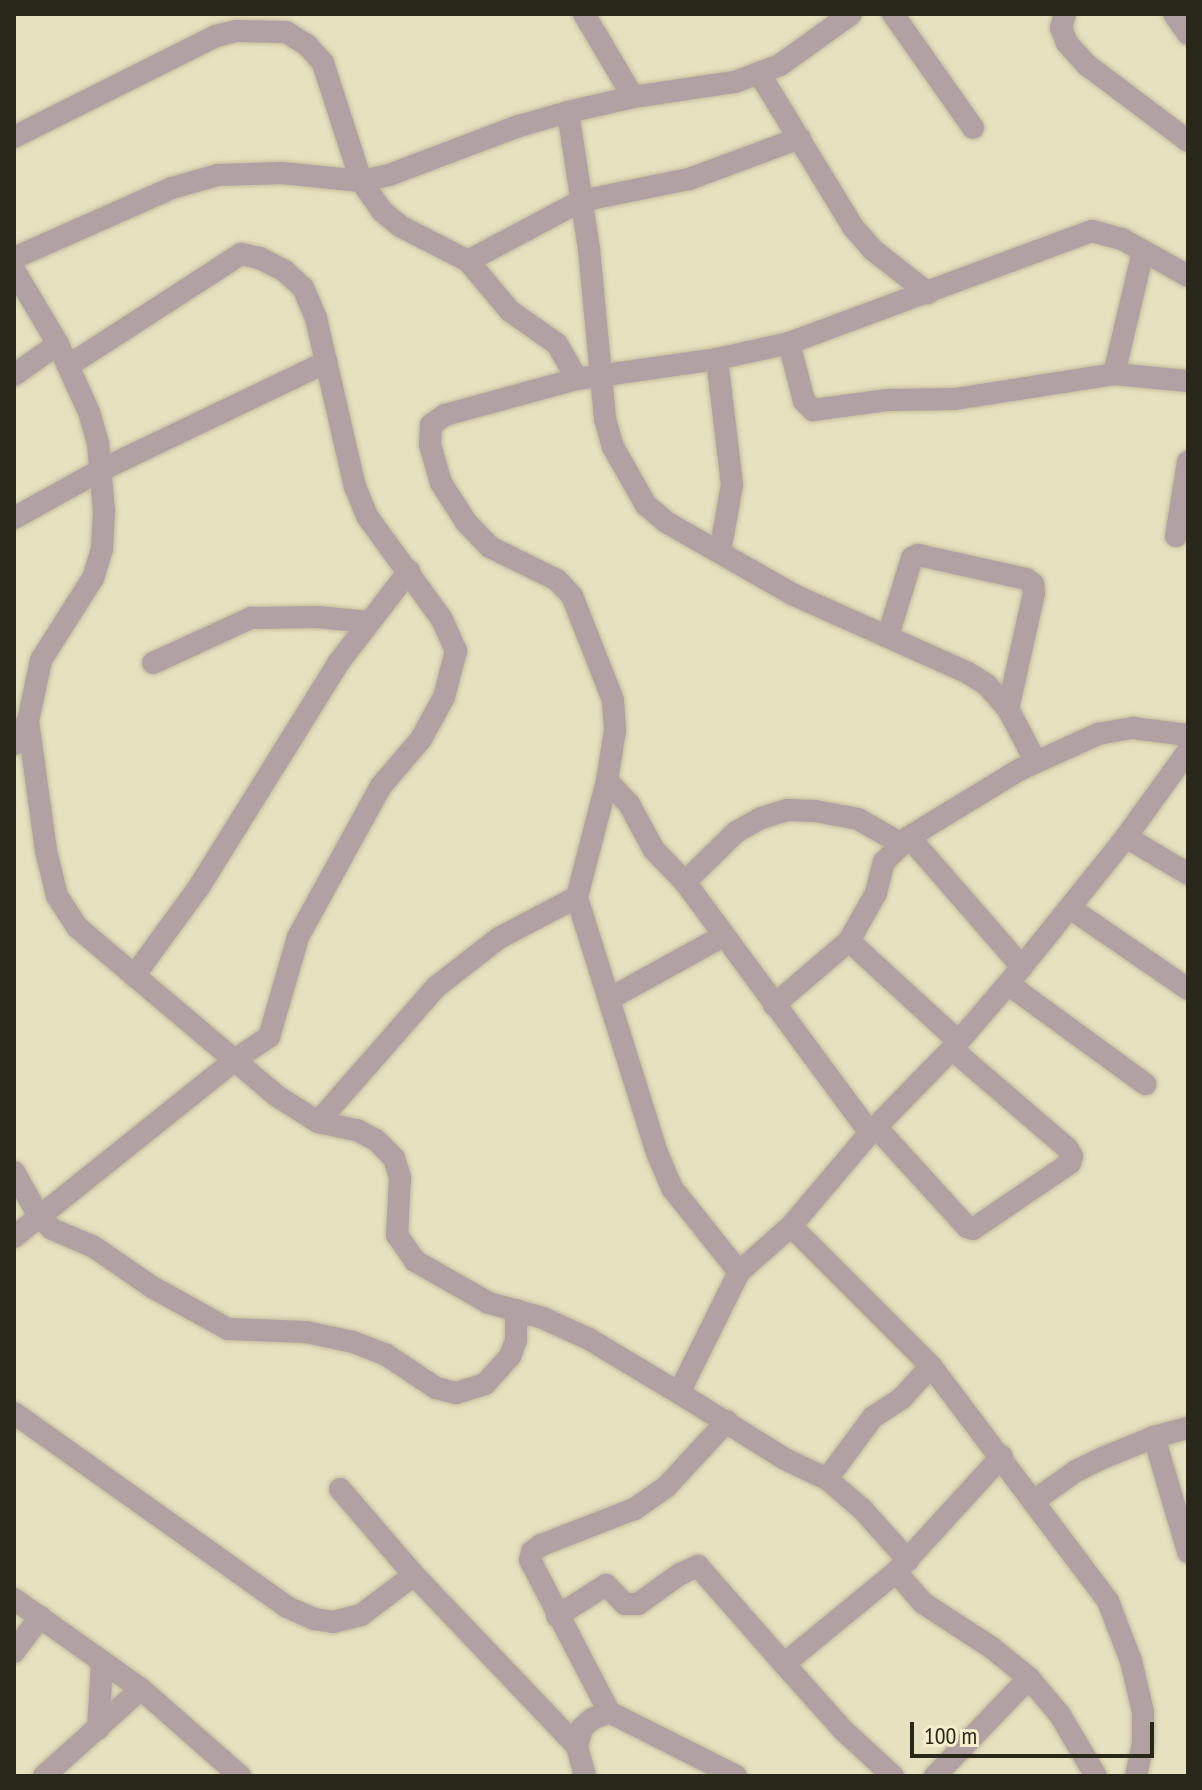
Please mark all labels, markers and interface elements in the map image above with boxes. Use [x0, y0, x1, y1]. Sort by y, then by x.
scale bar [914, 1706, 1158, 1756]
text: 100 m [924, 1720, 977, 1751]

